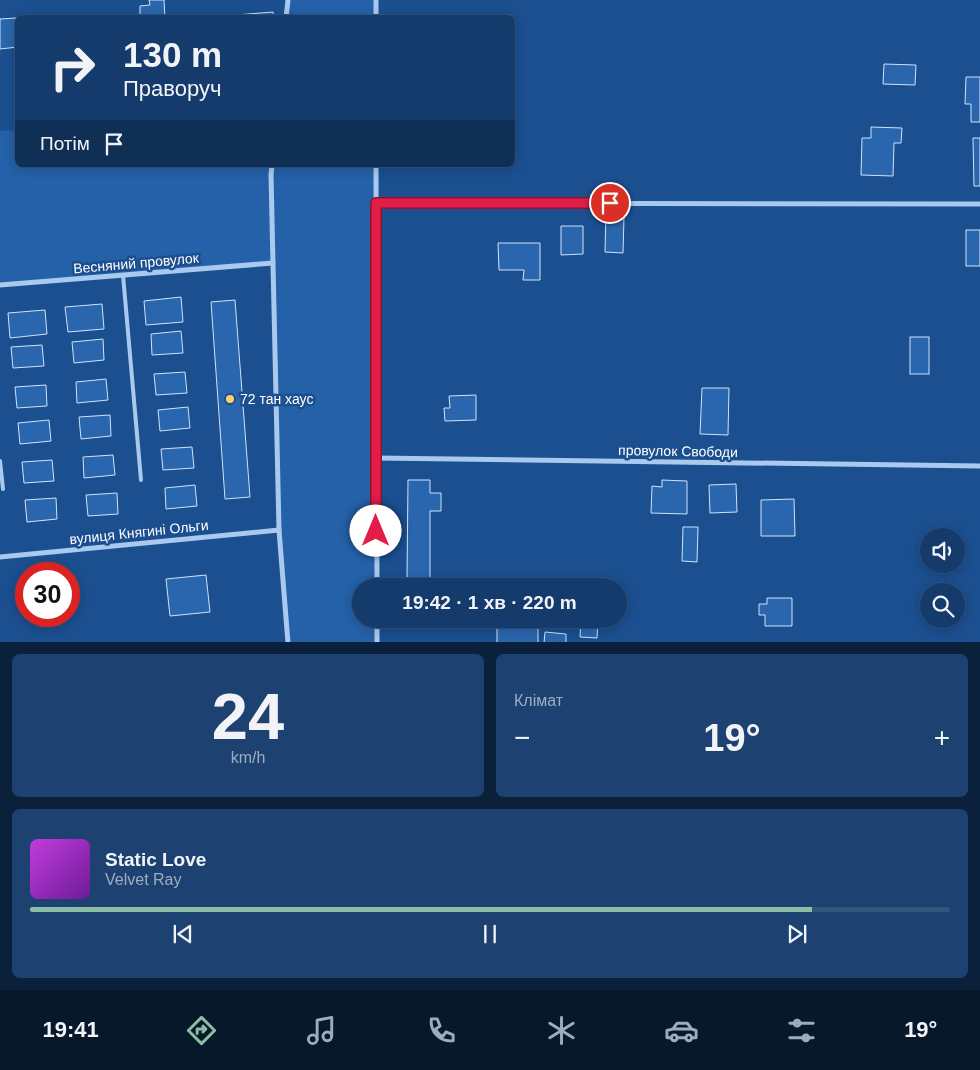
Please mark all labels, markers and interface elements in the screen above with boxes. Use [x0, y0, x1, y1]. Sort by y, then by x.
icon: right [40, 35, 105, 100]
text: 130 m [123, 35, 222, 74]
text: Праворуч [123, 76, 221, 101]
icon: arrive [100, 130, 128, 158]
text: Потім [40, 133, 90, 154]
pin [589, 182, 631, 224]
icon: arrive [596, 189, 624, 217]
street label: Весняний провулок [73, 249, 200, 276]
place label: 72 тан хаус [240, 391, 313, 407]
marker: 72 тан хаус [224, 393, 236, 405]
street label: провулок Свободи [618, 442, 738, 460]
position arrow [349, 504, 401, 556]
street label: вулиця Княгині Ольги [69, 517, 209, 547]
map controls [920, 528, 965, 628]
button: sound [920, 528, 965, 573]
speed limit sign: 30 [15, 562, 80, 627]
button: search [920, 583, 965, 628]
text: 19:42 · 1 хв · 220 m [402, 592, 577, 613]
text: 24 [212, 680, 284, 753]
text: Клімат [514, 692, 563, 709]
text: 19° [703, 717, 761, 759]
text: − [514, 722, 530, 753]
text: + [934, 722, 950, 753]
text: km/h [231, 749, 265, 766]
text: Static Love [105, 849, 206, 870]
text: Velvet Ray [105, 871, 181, 888]
icon: previous [169, 920, 197, 948]
icon: pause [476, 920, 504, 948]
icon: next [783, 920, 811, 948]
icon: directions [184, 1013, 219, 1048]
icon: music [304, 1013, 339, 1048]
icon: phone [424, 1013, 459, 1048]
icon: climate [544, 1013, 579, 1048]
icon: car [664, 1013, 699, 1048]
icon: filters [784, 1013, 819, 1048]
text: 19:41 [43, 1017, 99, 1042]
text: 19° [904, 1017, 937, 1042]

